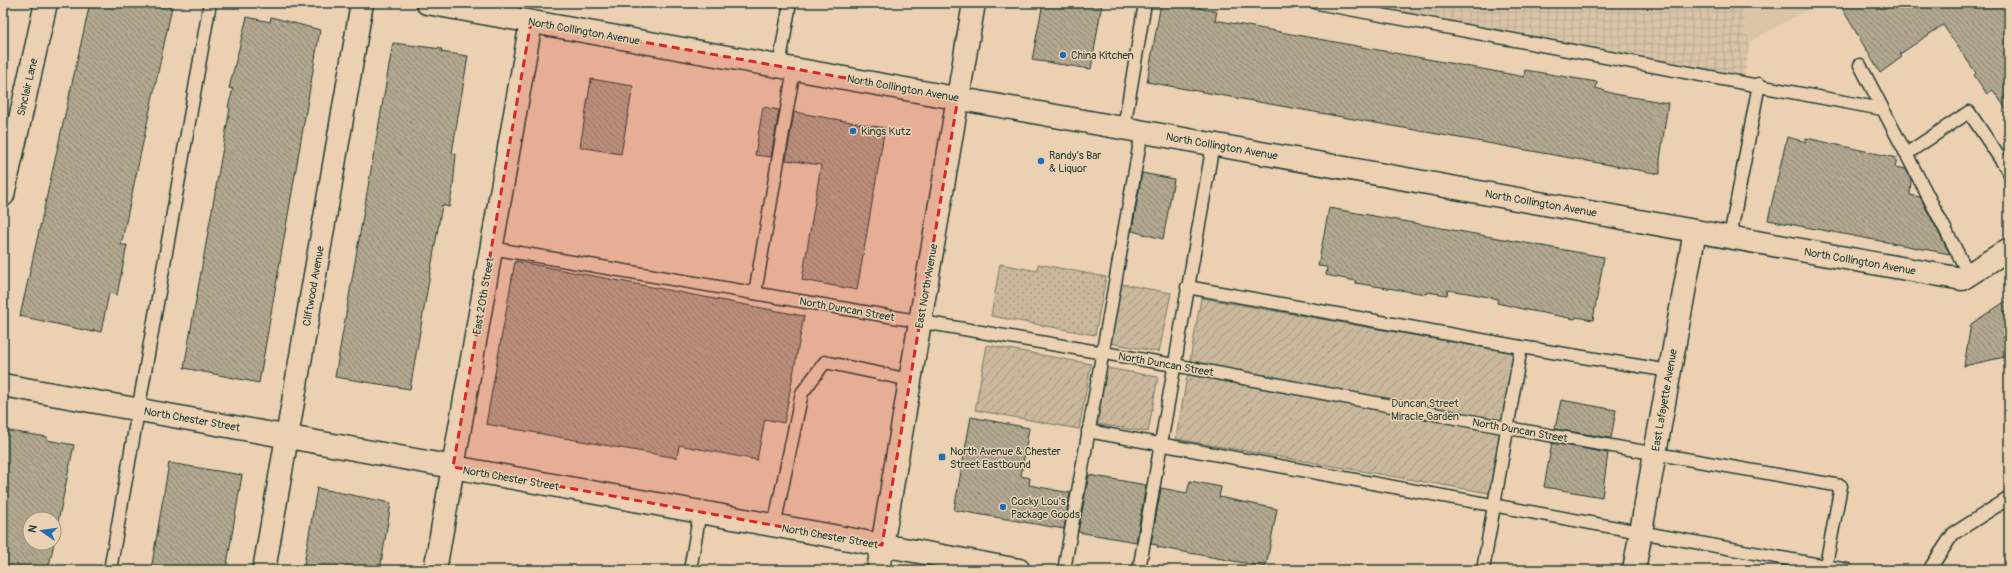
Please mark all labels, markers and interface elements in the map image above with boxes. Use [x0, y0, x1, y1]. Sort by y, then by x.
street label: North Collington Avenue [527, 15, 641, 48]
place label: China Kitchen [1071, 49, 1134, 62]
marker: China Kitchen [1058, 50, 1068, 60]
street label: Sinclair Lane [15, 56, 41, 117]
street label: North Collington Avenue [846, 72, 960, 105]
place label: Kings Kutz [861, 125, 911, 138]
marker: Kings Kutz [848, 126, 858, 136]
street label: North Collington Avenue [1165, 130, 1279, 163]
place label: Randy’s Bar & Liquor [1049, 149, 1101, 175]
marker: Randy’s Bar & Liquor [1036, 156, 1046, 166]
street label: North Collington Avenue [1484, 187, 1598, 220]
street label: East North Avenue [913, 242, 940, 329]
street label: Cliftwood Avenue [300, 244, 327, 327]
street label: North Collington Avenue [1803, 245, 1917, 278]
street label: East 20th Street [470, 256, 497, 336]
street label: North Duncan Street [798, 295, 896, 324]
street label: East Lafayette Avenue [1649, 347, 1680, 452]
street label: North Duncan Street [1117, 350, 1215, 379]
park label: Duncan Street Miracle Garden [1391, 397, 1459, 423]
street label: North Chester Street [143, 405, 242, 434]
street label: North Duncan Street [1471, 416, 1569, 445]
place label: North Avenue & Chester Street Eastbound [950, 445, 1061, 471]
marker: North Avenue & Chester Street Eastbound [937, 452, 947, 462]
street label: North Chester Street [462, 464, 561, 493]
place label: Cocky Lou’s Package Goods [1011, 495, 1080, 521]
marker: Cocky Lou’s Package Goods [998, 502, 1008, 512]
north arrow [22, 511, 62, 551]
street label: North Chester Street [781, 522, 880, 551]
text: N [26, 523, 40, 534]

